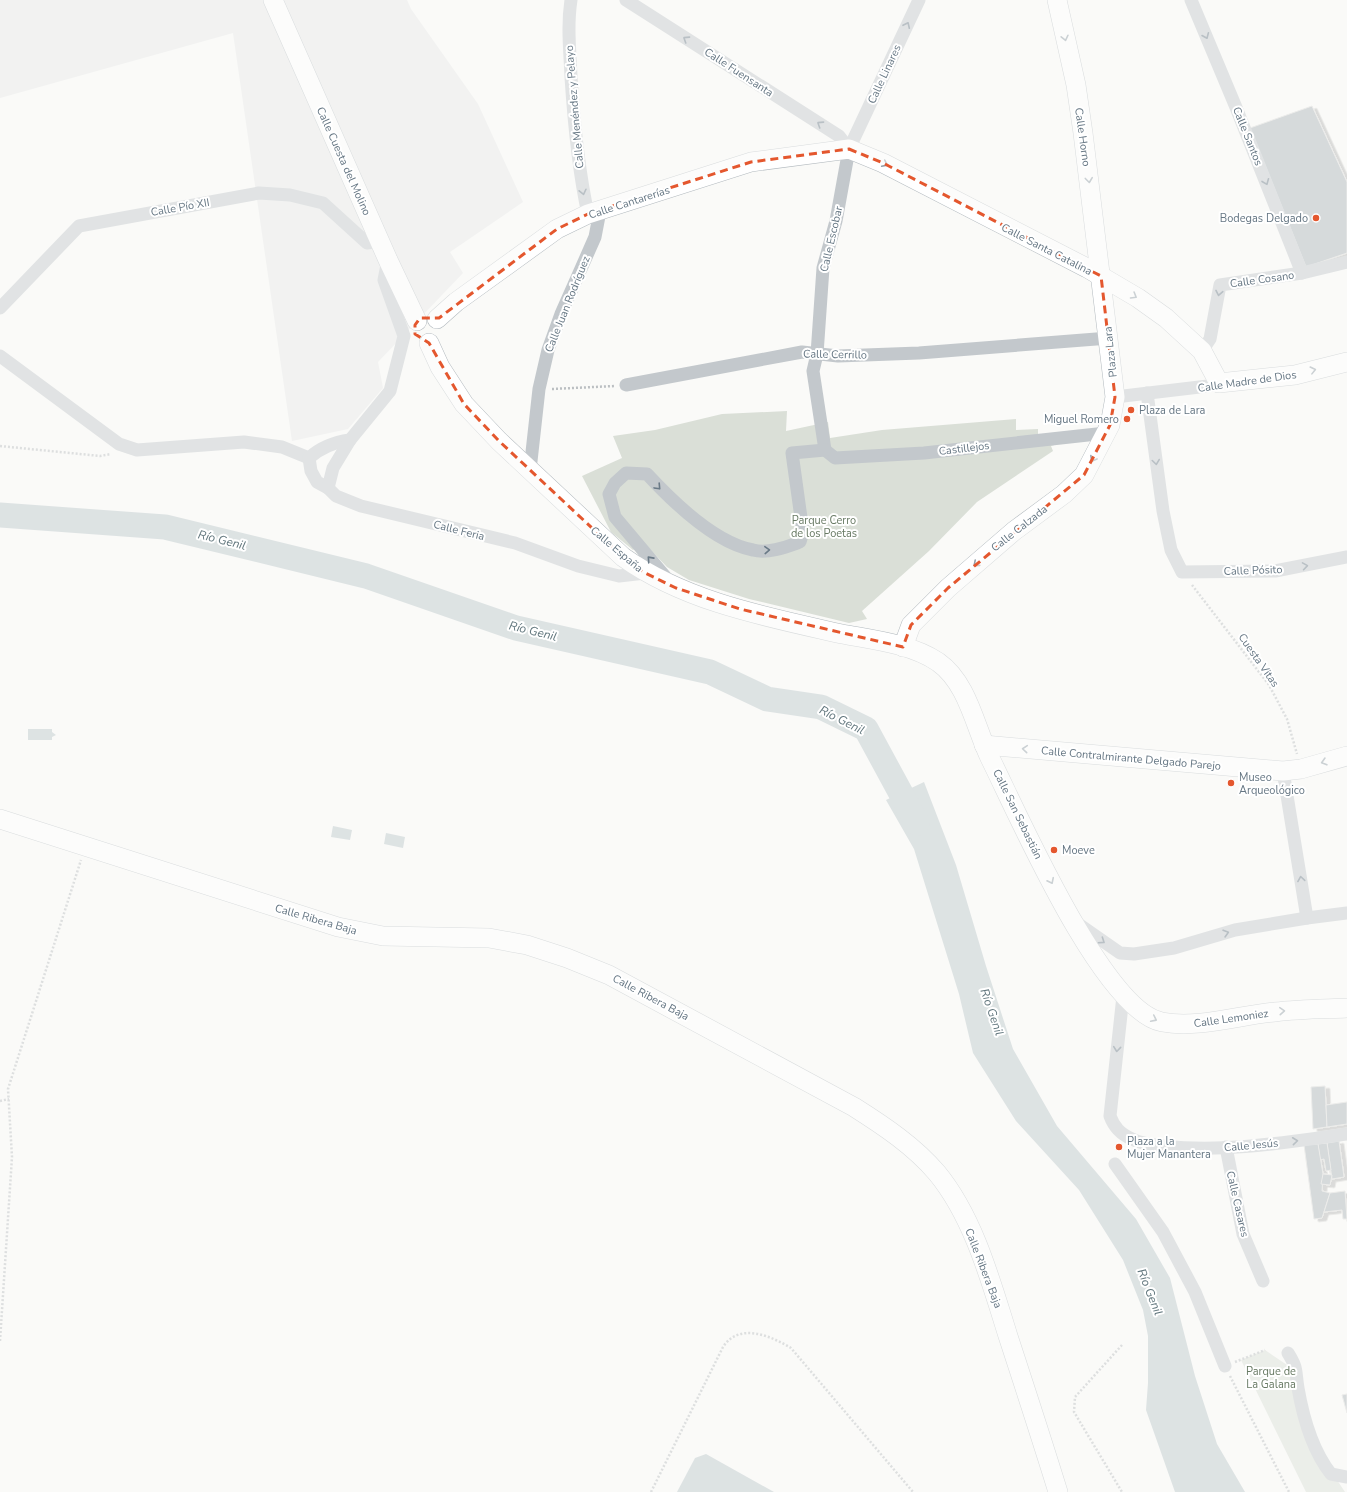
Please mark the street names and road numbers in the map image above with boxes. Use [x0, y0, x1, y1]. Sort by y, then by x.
street label: Calle Linares [864, 42, 905, 106]
street label: Calle Menéndez y Pelayo [562, 45, 587, 169]
street label: Calle Fuensanta [701, 45, 776, 100]
street label: Calle Cuesta del Molino [313, 105, 374, 218]
street label: Calle Santos [1229, 105, 1266, 168]
street label: Calle Horno [1071, 107, 1094, 167]
street label: Calle Cantarerías [587, 182, 672, 223]
street label: Calle Pío XII [150, 195, 211, 220]
street label: Calle Escobar [817, 205, 846, 273]
street label: Calle Santa Catalina [999, 220, 1095, 279]
street label: Calle Juan Rodríguez [541, 254, 594, 355]
street label: Calle Cosano [1229, 268, 1295, 291]
street label: Plaza Lara [1100, 326, 1121, 378]
street label: Calle Cerrillo [803, 346, 867, 363]
street label: Calle Madre de Dios [1197, 367, 1297, 396]
street label: Castillejos [938, 438, 990, 459]
street label: Calle Calzada [988, 502, 1051, 555]
street label: Calle Feria [432, 517, 486, 544]
street label: Calle España [587, 523, 646, 576]
street label: Calle Pósito [1223, 562, 1283, 579]
street label: Cuesta Vitas [1235, 631, 1283, 690]
street label: Calle Contralmirante Delgado Parejo [1040, 743, 1222, 774]
street label: Calle San Sebastián [989, 767, 1046, 862]
street label: Calle Ribera Baja [273, 901, 359, 938]
street label: Calle Ribera Baja [610, 971, 692, 1024]
street label: Calle Lemoniez [1193, 1006, 1269, 1031]
street label: Calle Jesús [1223, 1136, 1279, 1155]
street label: Calle Casares [1223, 1170, 1252, 1239]
street label: Calle Ribera Baja [961, 1226, 1006, 1311]

